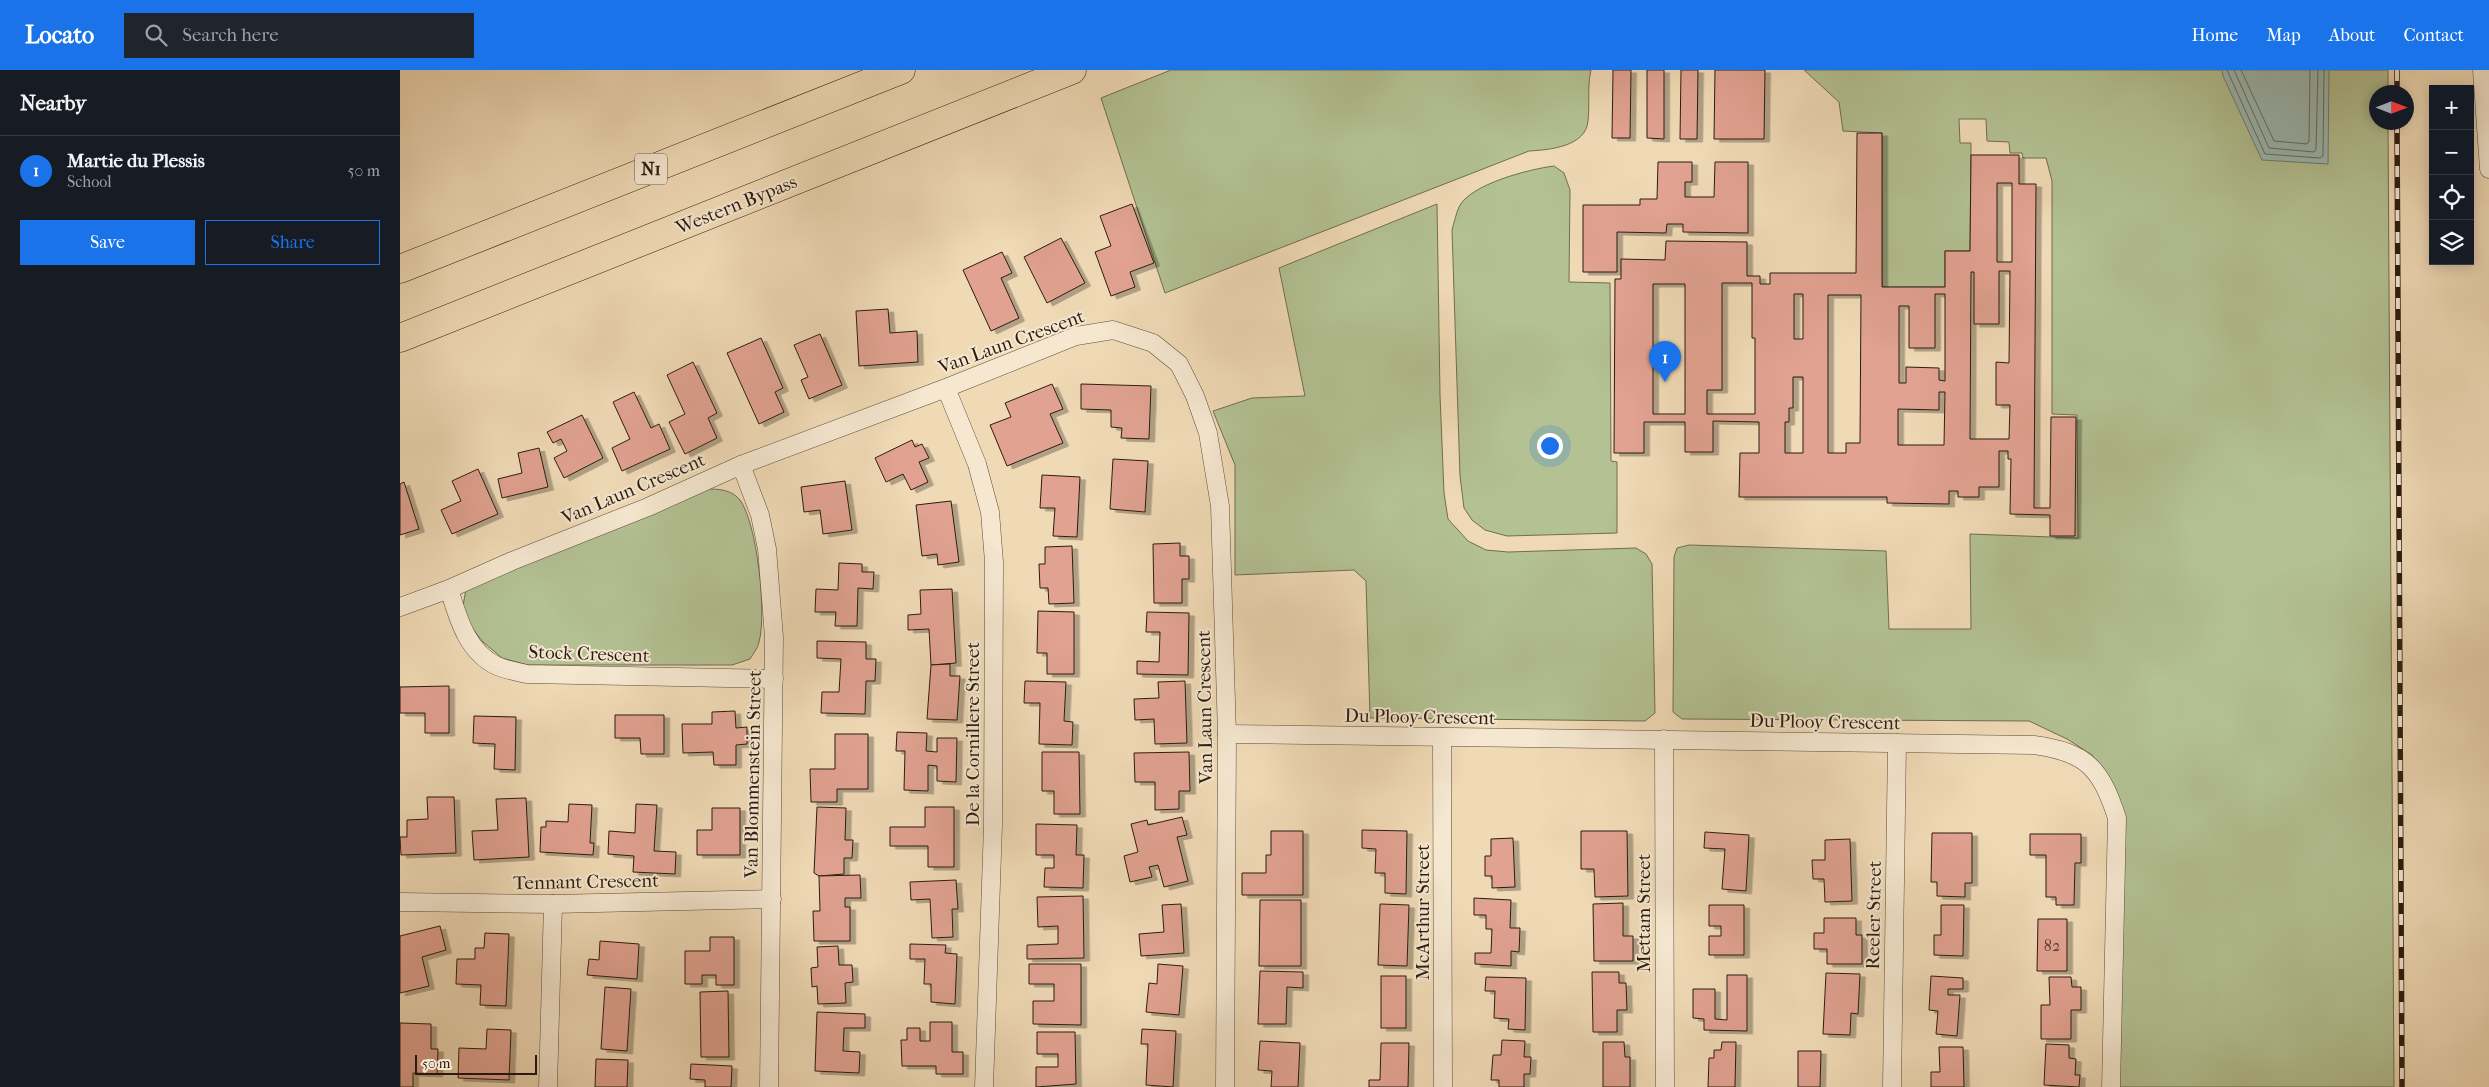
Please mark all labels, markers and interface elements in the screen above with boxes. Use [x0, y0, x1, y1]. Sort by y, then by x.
search box [124, 13, 474, 58]
text: Locato [25, 21, 94, 49]
icon: search [142, 21, 170, 49]
text: Search here [182, 24, 279, 46]
text: Home [2191, 25, 2238, 46]
text: Map [2266, 25, 2301, 46]
text: About [2329, 25, 2375, 46]
text: Contact [2403, 25, 2464, 46]
north arrow [2369, 85, 2414, 130]
map controls [2429, 85, 2474, 265]
button: + [2429, 85, 2474, 130]
text: Nearby [20, 91, 86, 115]
button: − [2429, 130, 2474, 175]
text: Martie du Plessis [67, 150, 205, 172]
road number: N1 [635, 154, 667, 185]
text: 1 [33, 161, 39, 180]
text: 50 m [348, 161, 380, 180]
street label: Western Bypass [672, 171, 800, 240]
text: School [67, 172, 112, 191]
button: locate [2429, 175, 2474, 220]
button: Save [20, 220, 195, 265]
button: Share [205, 220, 380, 265]
button: layers [2429, 220, 2474, 265]
street label: Van Laun Crescent [934, 305, 1088, 379]
pin: 1 [1649, 341, 1681, 382]
your location [1537, 433, 1563, 459]
street label: Van Laun Crescent [557, 449, 709, 529]
street label: Van Laun Crescent [1193, 630, 1217, 785]
street label: Stock Crescent [528, 641, 650, 667]
street label: De la Cornillere Street [962, 642, 984, 826]
street label: Van Blommenstein Street [740, 670, 766, 879]
street label: Du Plooy Crescent [1344, 705, 1496, 729]
street label: Du Plooy Crescent [1749, 710, 1901, 734]
street label: McArthur Street [1412, 844, 1434, 980]
street label: Mettam Street [1633, 853, 1655, 972]
street label: Reeler Street [1862, 860, 1886, 970]
street label: Tennant Crescent [513, 870, 659, 894]
house number: 82 [2044, 936, 2060, 955]
scale bar [415, 1052, 538, 1075]
text: 50 m [422, 1055, 450, 1072]

